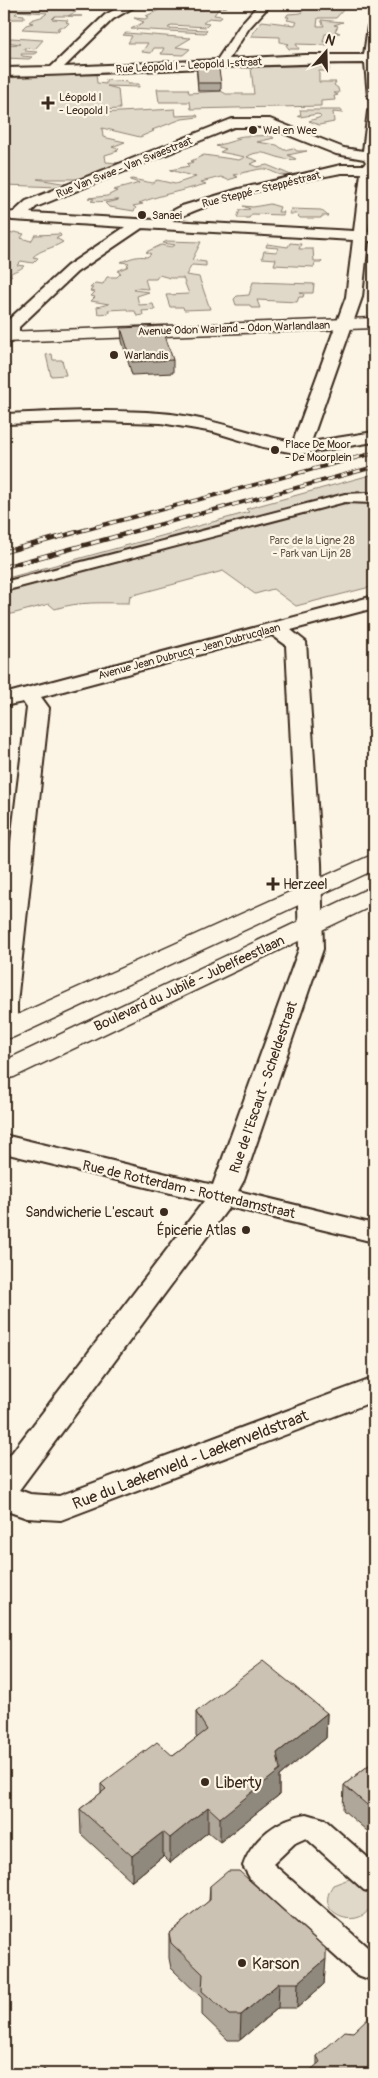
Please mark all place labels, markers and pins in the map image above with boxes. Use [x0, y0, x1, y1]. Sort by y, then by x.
place label: Léopold I - Leopold I [59, 91, 108, 117]
marker: Léopold I - Leopold I [41, 96, 55, 110]
marker: Wel en Wee [247, 124, 259, 136]
place label: Wel en Wee [263, 124, 317, 137]
marker: Sanaei [136, 209, 148, 221]
place label: Sanaei [152, 209, 182, 222]
marker: Warlandis [108, 349, 120, 361]
place label: Warlandis [124, 349, 168, 362]
place label: Place De Moor - De Moorplein [285, 438, 352, 464]
marker: Place De Moor - De Moorplein [269, 444, 281, 456]
place label: Herzeel [283, 876, 328, 893]
marker: Herzeel [267, 878, 279, 890]
place label: Sandwicherie L'escaut [25, 1204, 154, 1221]
marker: Sandwicherie L'escaut [158, 1206, 170, 1218]
place label: Épicerie Atlas [157, 1221, 237, 1239]
marker: Épicerie Atlas [240, 1224, 252, 1236]
place label: Liberty [215, 1773, 262, 1793]
marker: Liberty [199, 1776, 211, 1788]
place label: Karson [252, 1954, 299, 1974]
marker: Karson [236, 1957, 248, 1969]

